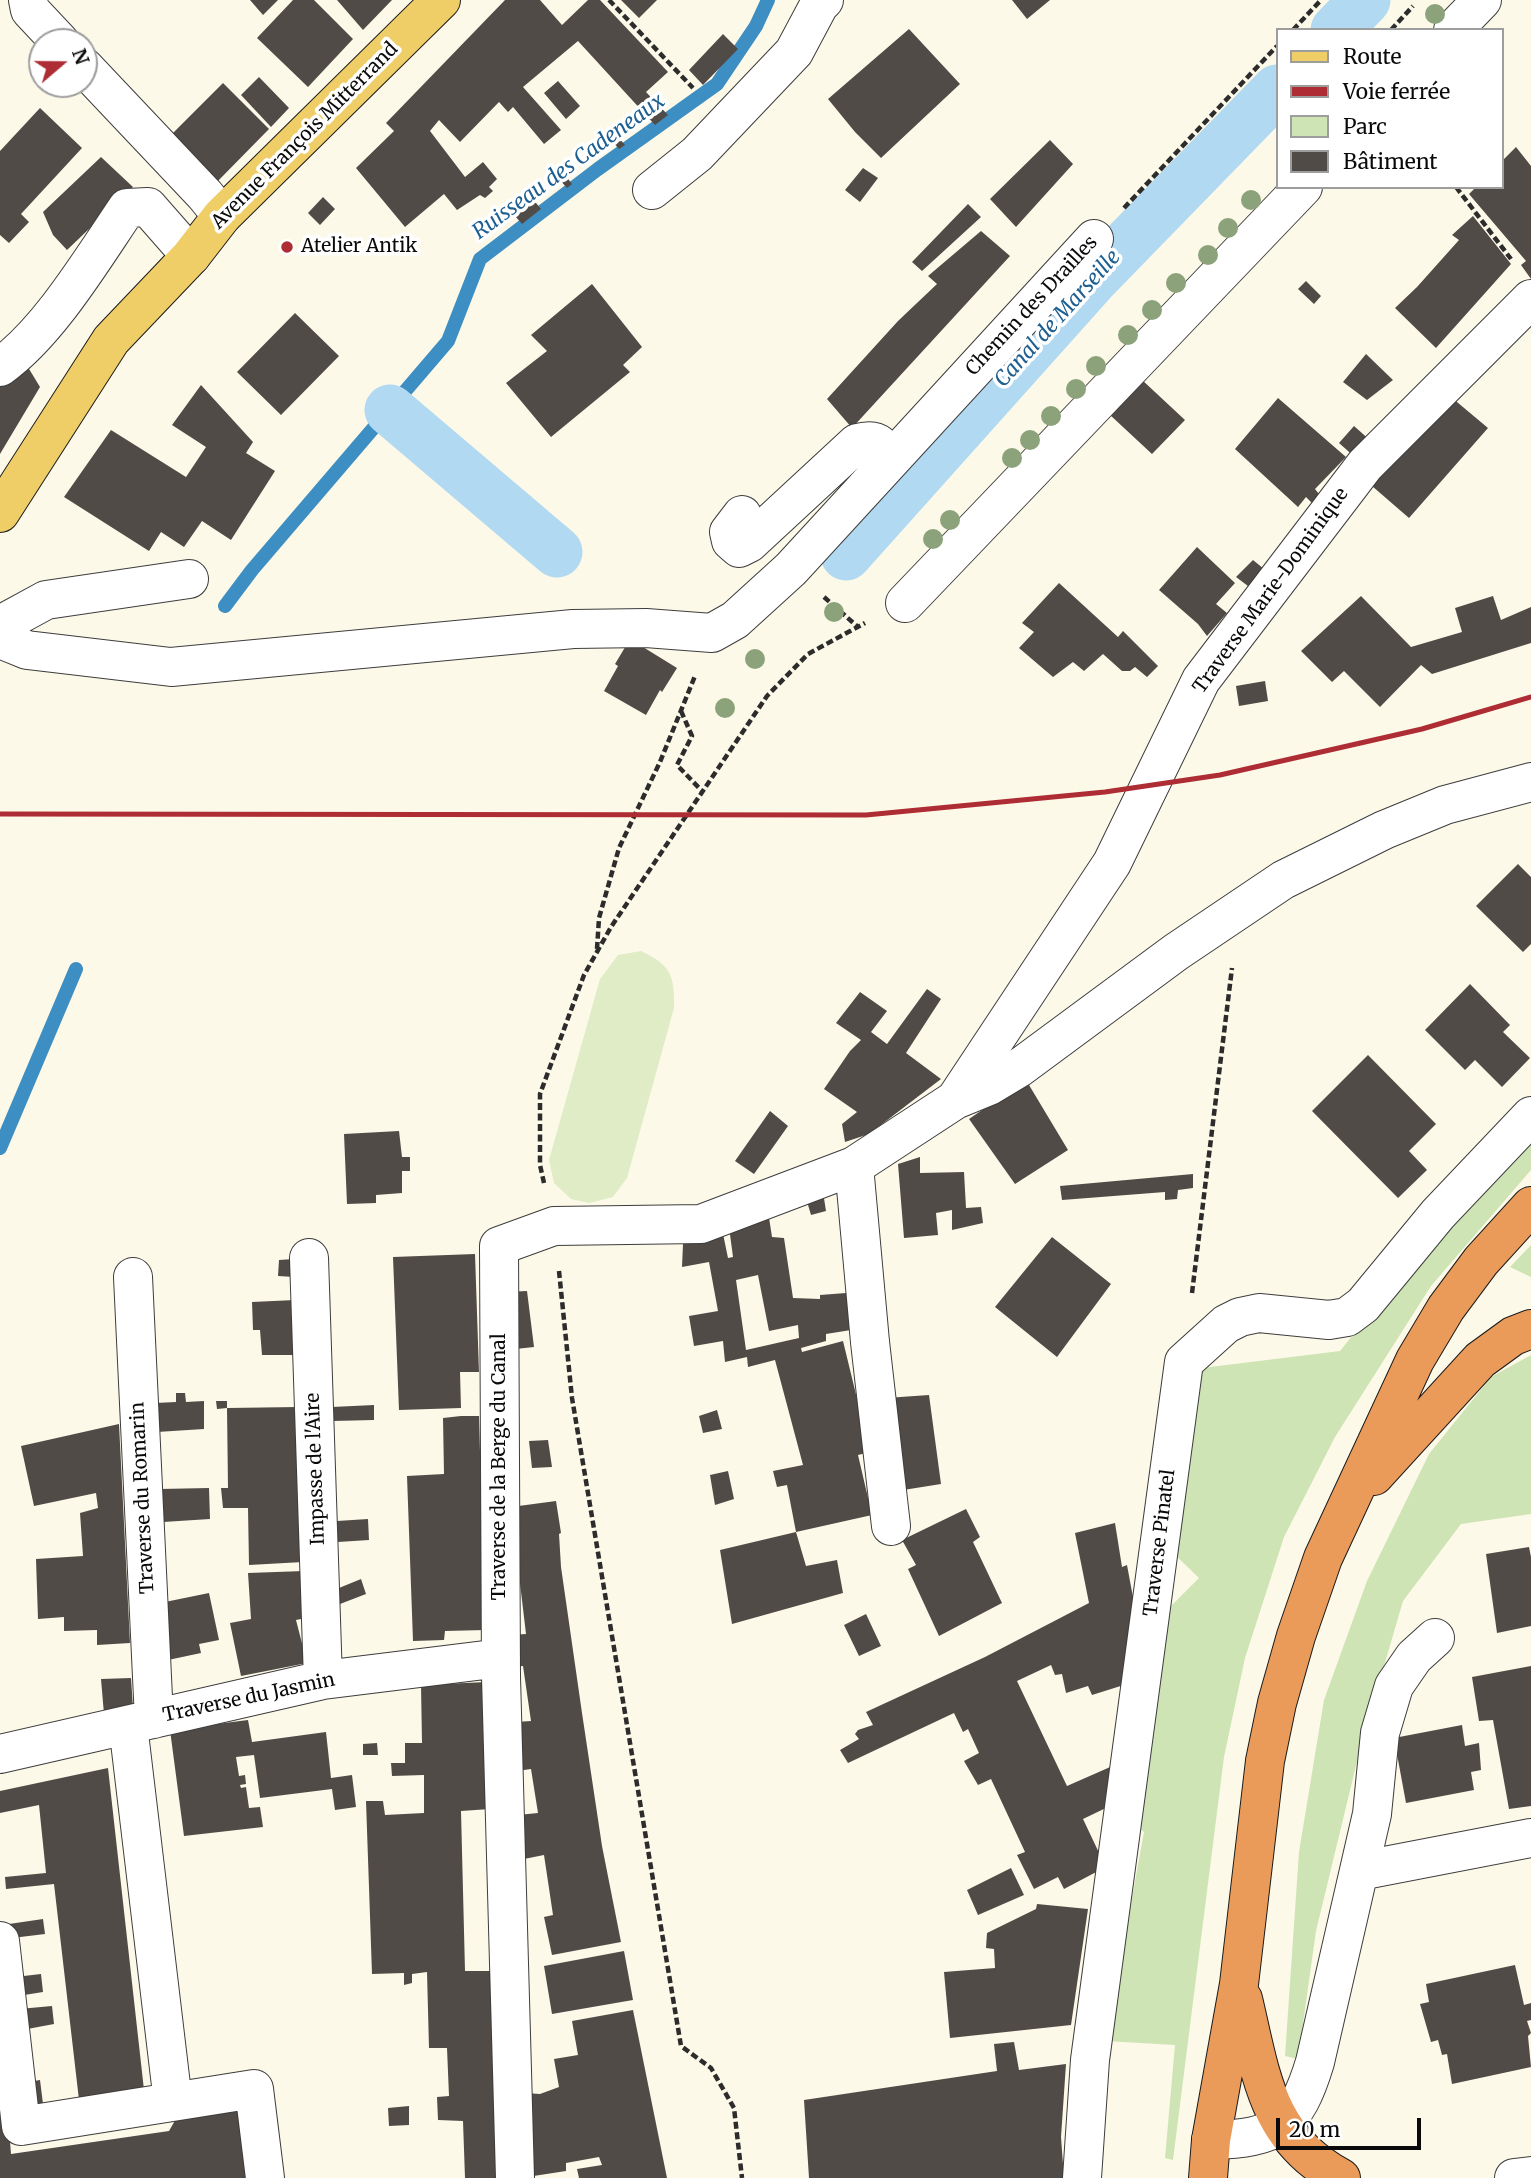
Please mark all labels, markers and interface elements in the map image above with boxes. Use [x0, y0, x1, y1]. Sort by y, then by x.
north arrow [28, 28, 98, 98]
legend [1276, 28, 1503, 189]
street label: Avenue François Mitterrand [207, 38, 403, 234]
text: Route [1343, 43, 1401, 70]
text: N [67, 45, 95, 68]
text: Voie ferrée [1343, 78, 1450, 105]
water label: Ruisseau des Cadeneaux [468, 89, 670, 245]
text: Parc [1343, 113, 1387, 140]
text: Bâtiment [1343, 148, 1437, 175]
street label: Chemin des Drailles [961, 231, 1103, 381]
place label: Atelier Antik [301, 236, 417, 258]
marker: Atelier Antik [279, 239, 295, 255]
water label: Canal de Marseille [990, 245, 1126, 393]
street label: Traverse Marie-Dominique [1189, 484, 1353, 698]
street label: Traverse de la Berge du Canal [489, 1333, 511, 1601]
street label: Impasse de l'Aire [302, 1392, 330, 1546]
street label: Traverse du Romarin [127, 1401, 159, 1595]
street label: Traverse Pinatel [1140, 1468, 1180, 1618]
street label: Traverse du Jasmin [161, 1669, 337, 1727]
scale bar [1279, 2104, 1424, 2148]
text: 20 m [1289, 2116, 1340, 2143]

